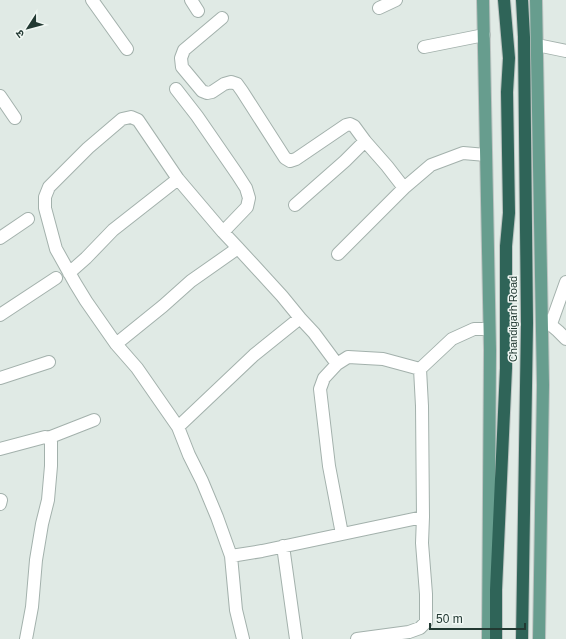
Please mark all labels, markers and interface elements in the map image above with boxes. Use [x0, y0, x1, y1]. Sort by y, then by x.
north arrow [8, 8, 48, 48]
text: उ [13, 27, 27, 40]
street label: Chandigarh Road [507, 276, 519, 362]
scale bar [430, 605, 525, 631]
text: 50 m [436, 612, 463, 626]

